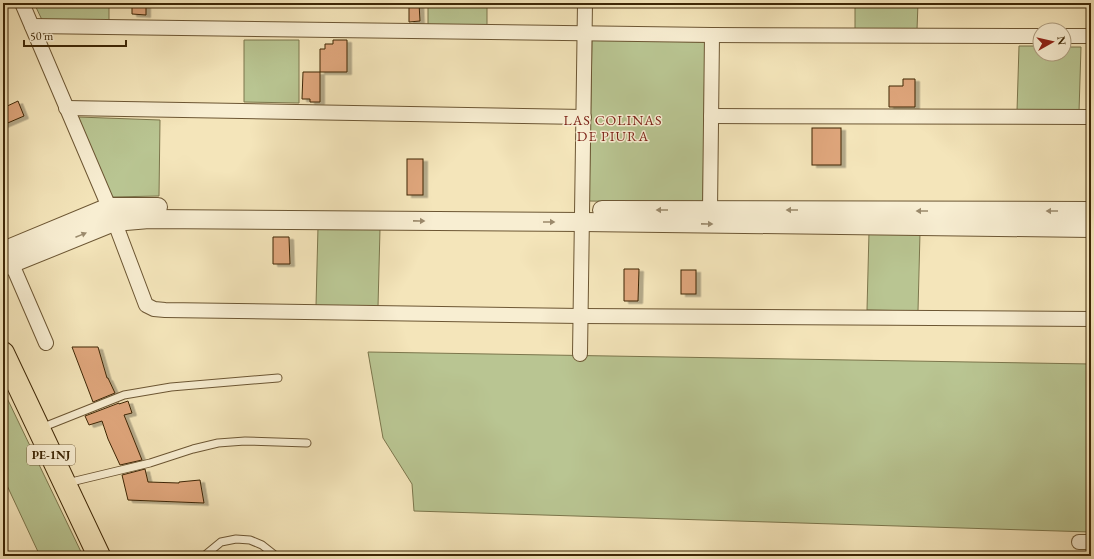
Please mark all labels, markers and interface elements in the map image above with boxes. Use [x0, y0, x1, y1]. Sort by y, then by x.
scale bar [24, 22, 126, 48]
north arrow [1032, 22, 1072, 62]
text: 50 m [30, 28, 54, 44]
text: N [1054, 35, 1069, 46]
district label: LAS COLINAS DE PIURA [563, 111, 663, 145]
one-way arrow [655, 207, 668, 213]
one-way arrow [785, 207, 798, 213]
one-way arrow [916, 207, 928, 214]
one-way arrow [1045, 208, 1058, 214]
one-way arrow [413, 218, 426, 224]
one-way arrow [543, 219, 556, 225]
one-way arrow [701, 221, 714, 227]
one-way arrow [76, 232, 88, 238]
road number: PE-1NJ [27, 445, 75, 465]

